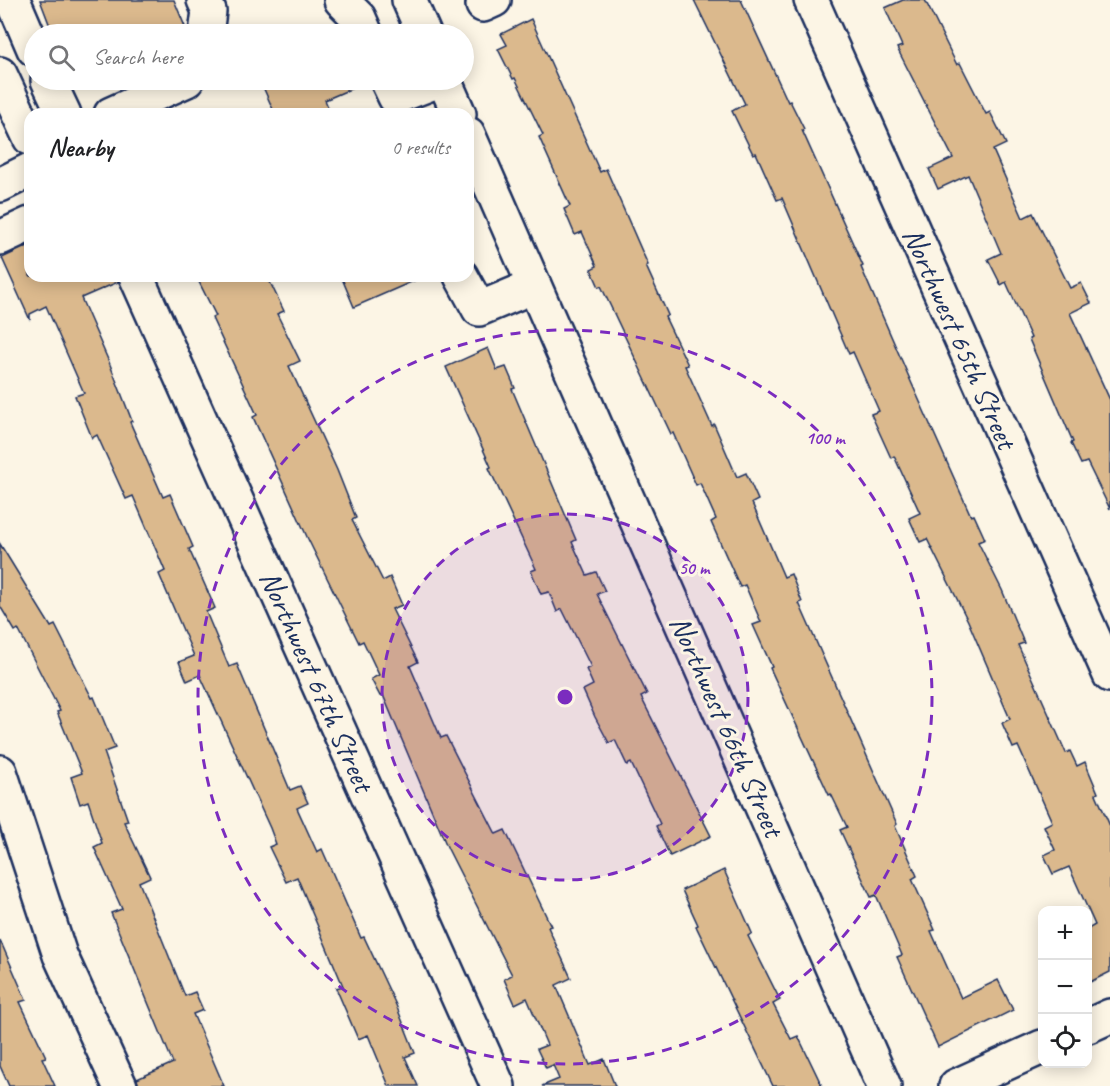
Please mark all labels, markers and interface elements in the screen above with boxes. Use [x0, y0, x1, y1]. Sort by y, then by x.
search box [24, 24, 474, 90]
icon: search [45, 41, 78, 74]
text: Search here [93, 43, 183, 71]
text: Nearby [48, 131, 113, 164]
text: 0 results [391, 135, 450, 160]
street label: Northwest 65th Street [894, 221, 1027, 457]
text: 100 m [806, 427, 846, 449]
text: 50 m [679, 557, 711, 579]
street label: Northwest 67th Street [251, 564, 384, 800]
street label: Northwest 66th Street [661, 609, 794, 845]
centre of rings [555, 687, 575, 707]
map controls [1038, 906, 1092, 1068]
button: + [1038, 906, 1092, 960]
button: − [1038, 960, 1092, 1014]
button: locate [1038, 1014, 1092, 1068]

